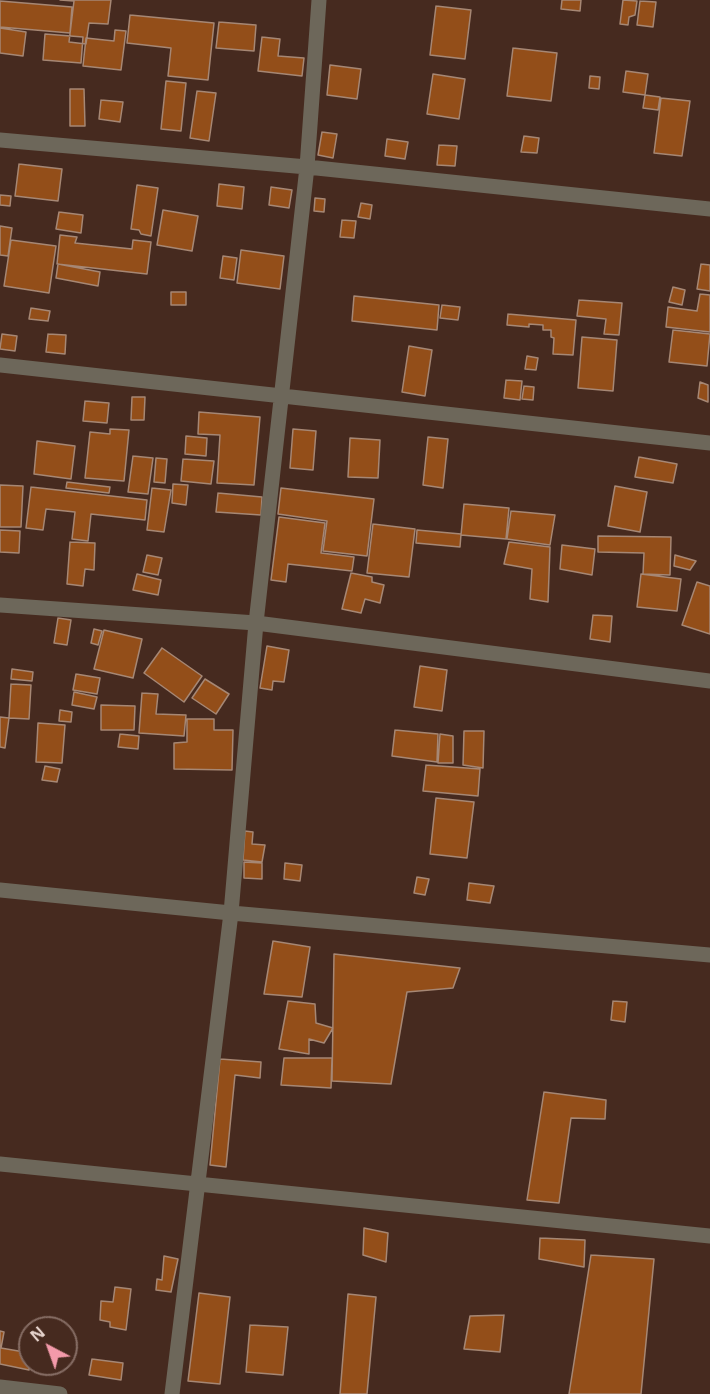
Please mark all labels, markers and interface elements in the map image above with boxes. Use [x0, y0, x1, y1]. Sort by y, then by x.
north arrow [18, 1316, 78, 1376]
text: N [25, 1321, 50, 1347]

